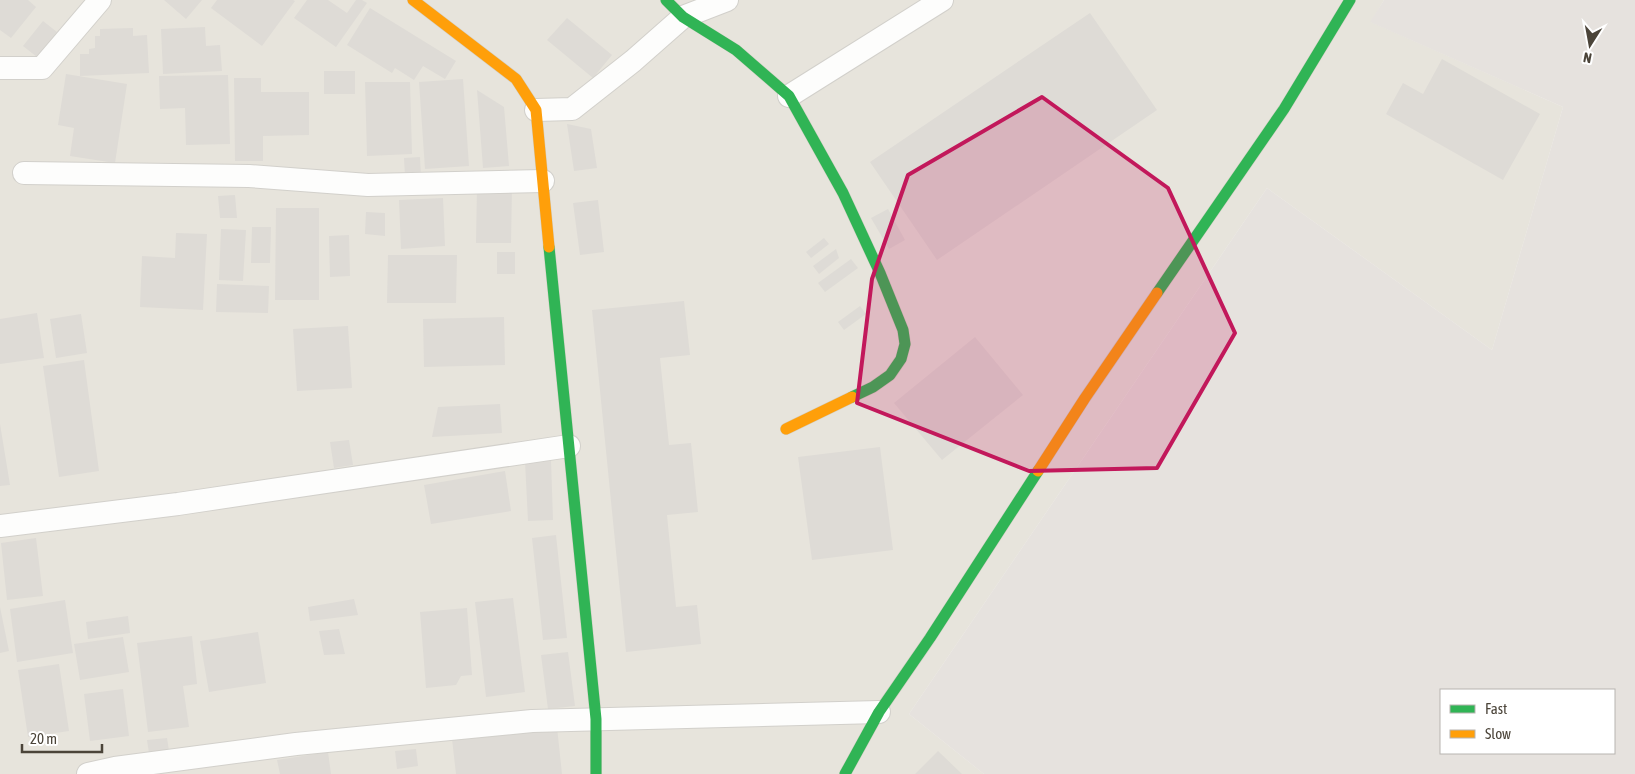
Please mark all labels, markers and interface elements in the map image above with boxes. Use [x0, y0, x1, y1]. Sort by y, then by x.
north arrow [1565, 20, 1615, 70]
text: N [1582, 49, 1593, 66]
legend [1440, 689, 1615, 754]
text: Fast [1485, 700, 1507, 717]
scale bar [22, 722, 102, 754]
text: Slow [1485, 725, 1511, 742]
text: 20 m [30, 730, 57, 747]

